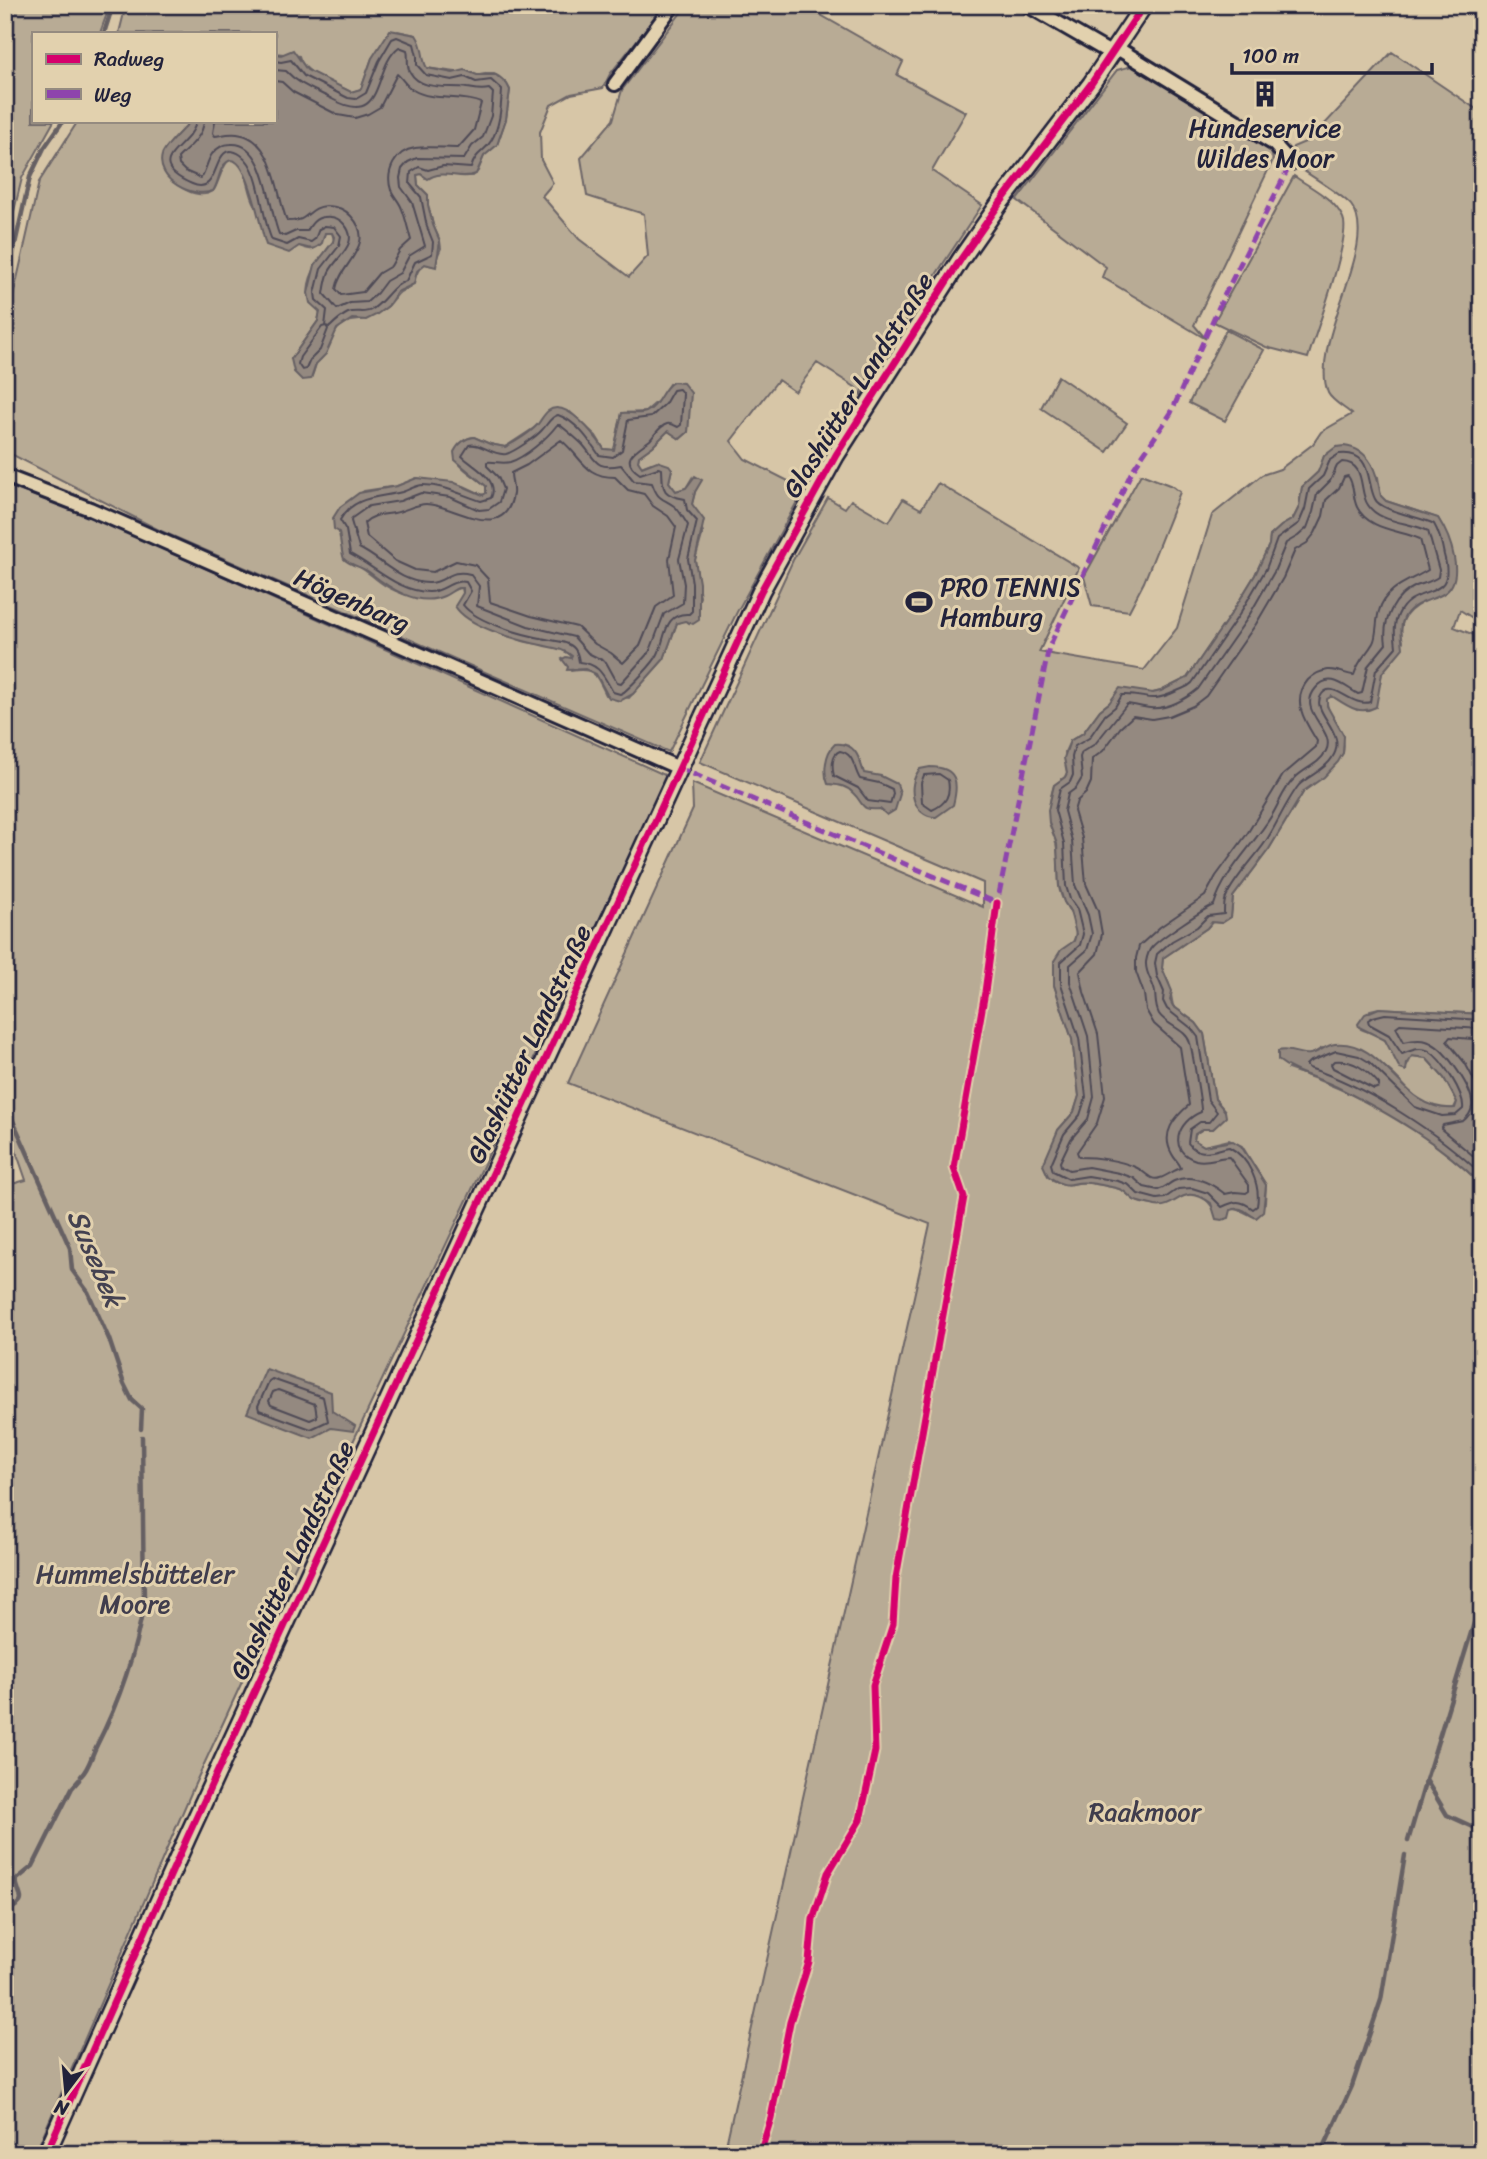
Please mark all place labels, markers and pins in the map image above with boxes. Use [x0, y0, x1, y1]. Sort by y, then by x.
building icon: Hundeservice Wildes Moor [1250, 79, 1280, 109]
place label: Hundeservice Wildes Moor [1189, 105, 1341, 181]
place label: PRO TENNIS Hamburg [940, 564, 1081, 640]
sports icon: PRO TENNIS Hamburg [904, 587, 934, 617]

